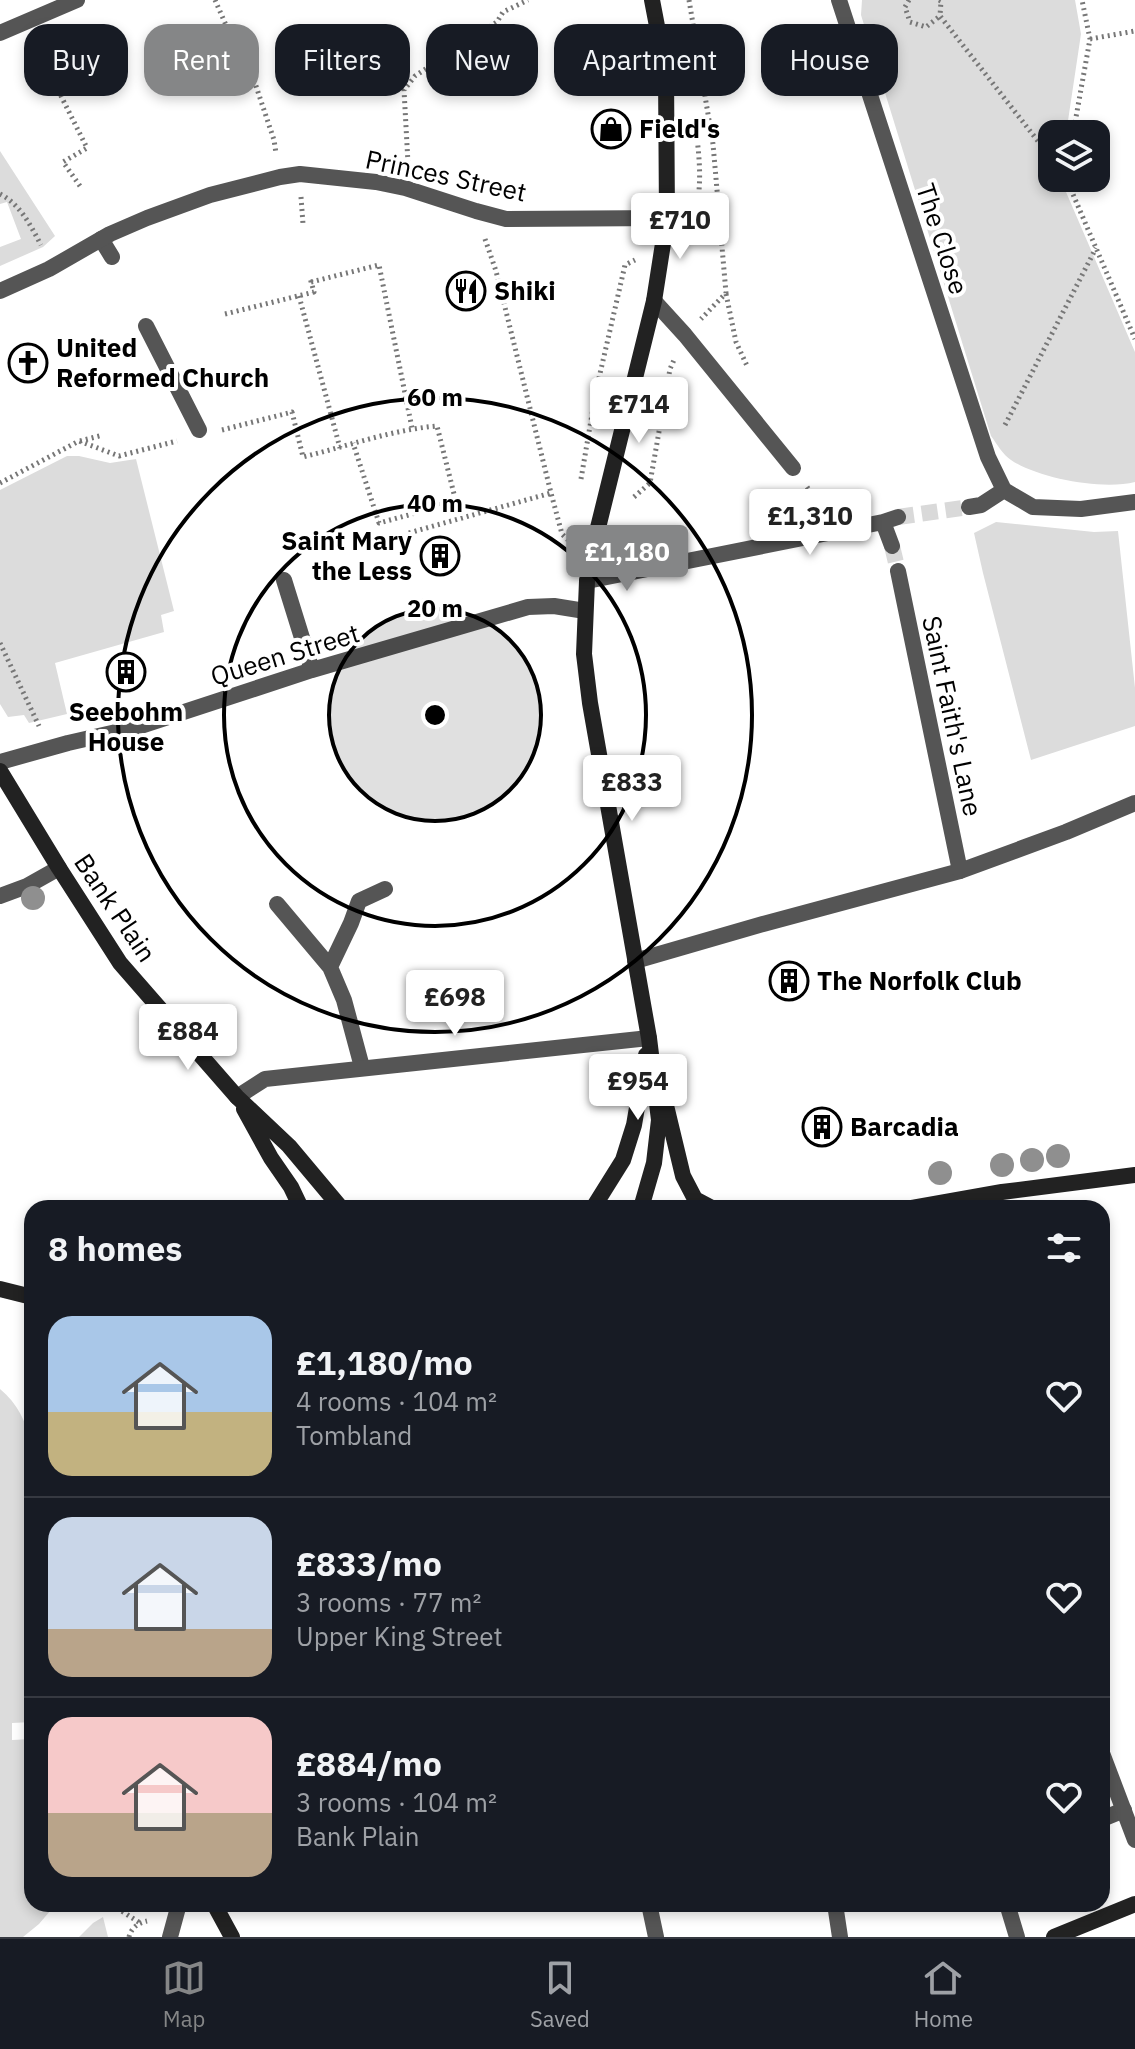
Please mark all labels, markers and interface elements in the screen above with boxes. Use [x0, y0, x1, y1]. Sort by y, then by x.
chip: Buy [24, 24, 128, 96]
chip: Rent [144, 24, 259, 96]
chip: Filters [275, 24, 410, 96]
chip: New [426, 24, 538, 96]
chip: Apartment [554, 24, 745, 96]
chip: House [761, 24, 898, 96]
shop icon: Field's [590, 108, 632, 150]
place label: Field's [639, 111, 720, 145]
map controls [1038, 120, 1110, 192]
button: layers [1038, 120, 1110, 192]
street label: Princes Street [363, 141, 530, 209]
street label: The Close [909, 179, 977, 299]
pin: £710 [633, 193, 727, 261]
text: £710 [649, 202, 711, 236]
restaurant icon: Shiki [445, 270, 487, 312]
place label: Shiki [494, 273, 556, 307]
place label: United Reformed Church [56, 330, 269, 394]
church icon: United Reformed Church [7, 342, 49, 384]
pin: £714 [592, 377, 686, 445]
text: 60 m [407, 381, 463, 413]
text: £714 [608, 386, 670, 420]
text: 40 m [407, 487, 463, 519]
pin: £1,310 [745, 489, 875, 557]
text: £1,310 [767, 498, 853, 532]
place label: Saint Mary the Less [281, 523, 412, 587]
pin: £1,180 [562, 525, 692, 593]
text: £1,180 [584, 534, 670, 568]
building icon: Saint Mary the Less [419, 535, 461, 577]
text: 20 m [407, 592, 463, 624]
street label: Saint Faith's Lane [915, 613, 991, 819]
street label: Queen Street [206, 615, 363, 693]
building icon: Seebohm House [105, 651, 147, 693]
place label: Seebohm House [69, 694, 183, 758]
centre of rings [421, 701, 449, 729]
pin: £833 [585, 755, 679, 823]
text: £833 [601, 764, 663, 798]
street label: Bank Plain [67, 847, 164, 968]
building icon: The Norfolk Club [768, 960, 810, 1002]
place label: The Norfolk Club [817, 963, 1022, 997]
pin: £698 [408, 970, 502, 1038]
text: £698 [424, 979, 486, 1013]
pin: £884 [141, 1004, 235, 1072]
text: £884 [157, 1013, 219, 1047]
pin: £954 [591, 1054, 685, 1122]
text: £954 [607, 1063, 669, 1097]
building icon: Barcadia [801, 1106, 843, 1148]
place label: Barcadia [850, 1109, 959, 1143]
text: 8 homes [48, 1226, 183, 1270]
icon: filters [1042, 1226, 1086, 1270]
text: £1,180/mo [296, 1340, 473, 1384]
icon: home [112, 1348, 208, 1444]
icon: heart [1042, 1374, 1086, 1418]
text: 4 rooms · 104 m² [296, 1384, 497, 1418]
text: Tombland [296, 1418, 412, 1452]
text: £833/mo [296, 1541, 442, 1585]
icon: home [112, 1549, 208, 1645]
icon: heart [1042, 1575, 1086, 1619]
text: 3 rooms · 77 m² [296, 1585, 481, 1619]
text: Upper King Street [296, 1619, 503, 1653]
text: £884/mo [296, 1741, 442, 1785]
icon: home [112, 1749, 208, 1845]
icon: heart [1042, 1775, 1086, 1819]
text: 3 rooms · 104 m² [296, 1785, 497, 1819]
text: Bank Plain [296, 1819, 419, 1853]
tab: Map [162, 1956, 206, 2033]
tab: Saved [530, 1956, 590, 2033]
tab: Home [914, 1956, 973, 2033]

